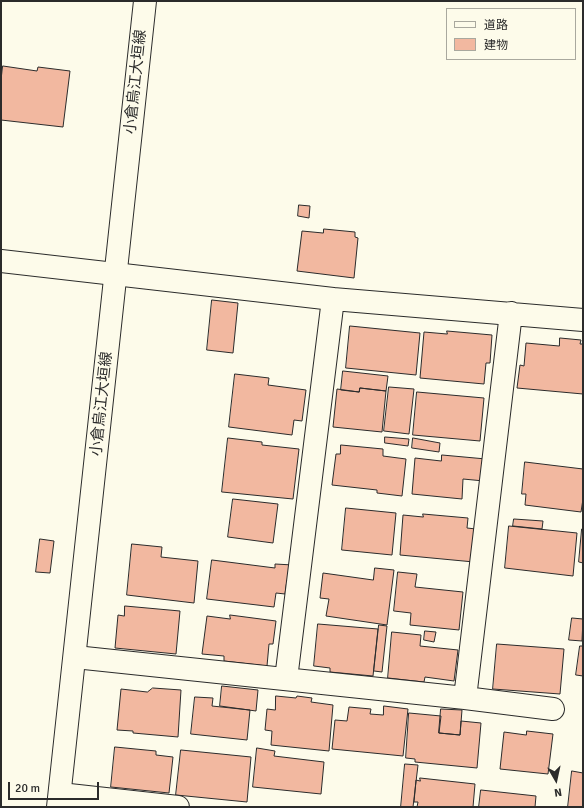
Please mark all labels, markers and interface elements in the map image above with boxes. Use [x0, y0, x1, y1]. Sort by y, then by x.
legend [446, 8, 576, 60]
text: 道路 [484, 18, 508, 33]
street label: 小倉烏江大垣線 [122, 29, 150, 135]
text: 建物 [484, 38, 508, 53]
street label: 小倉烏江大垣線 [88, 351, 116, 457]
north arrow [536, 760, 576, 800]
scale bar [10, 774, 101, 800]
text: 20 m [15, 781, 40, 796]
text: N [553, 785, 563, 799]

